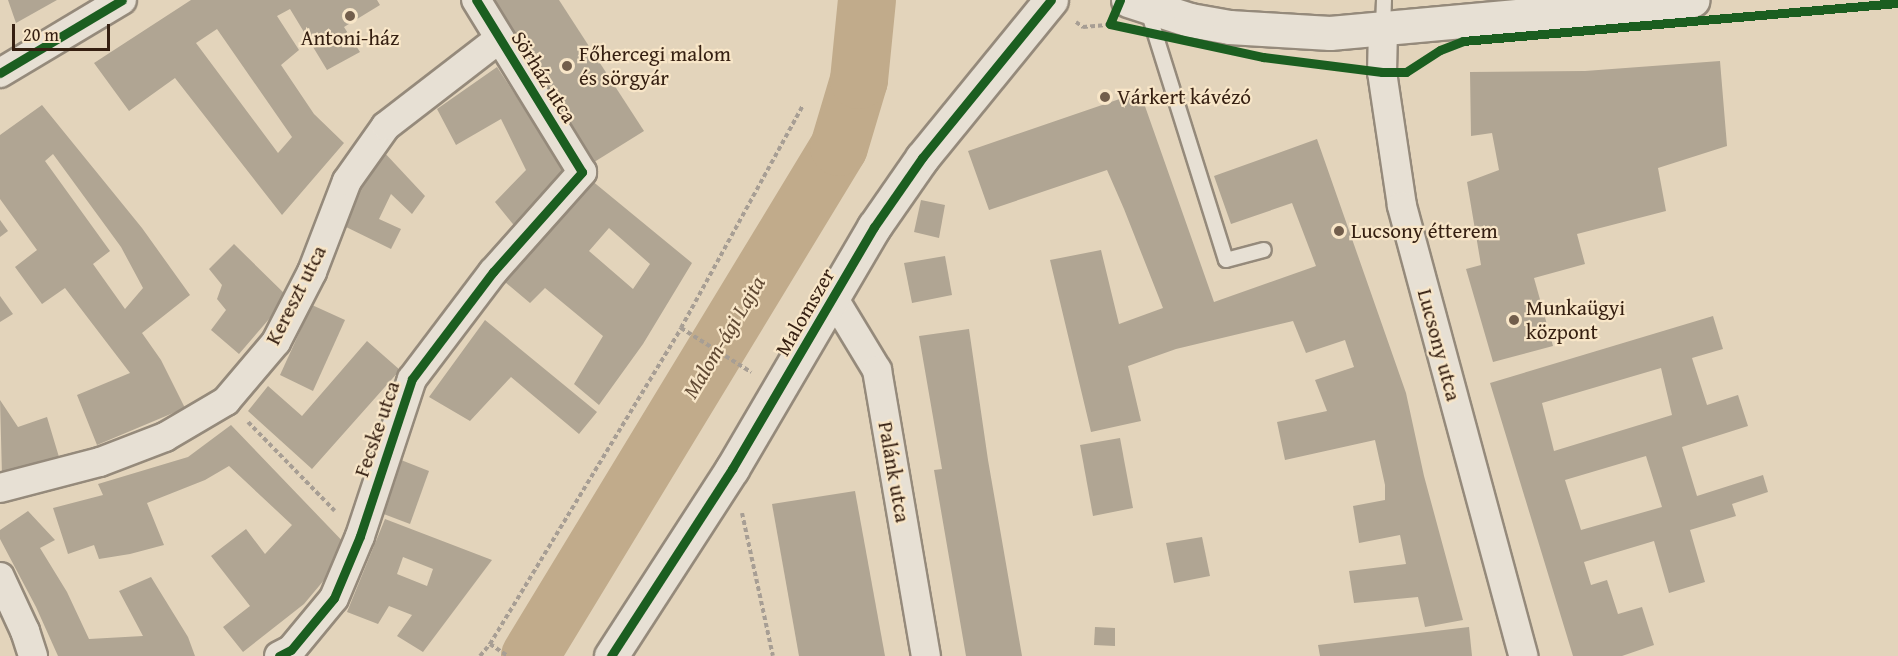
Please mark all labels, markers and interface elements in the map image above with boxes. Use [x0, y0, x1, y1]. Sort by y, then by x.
marker: Antoni-ház [343, 9, 357, 23]
scale bar [15, 12, 112, 50]
text: 20 m [23, 21, 59, 48]
place label: Antoni-ház [301, 25, 399, 51]
street label: Sörház utca [506, 27, 582, 127]
place label: Főhercegi malom és sörgyár [579, 41, 731, 91]
marker: Főhercegi malom és sörgyár [560, 59, 574, 73]
place label: Várkert kávézó [1117, 84, 1251, 110]
marker: Várkert kávézó [1098, 90, 1112, 104]
place label: Lucsony étterem [1351, 218, 1498, 244]
marker: Lucsony étterem [1332, 224, 1346, 238]
street label: Kereszt utca [260, 241, 332, 349]
street label: Malomszer [770, 264, 840, 360]
water label: Malom-ági Lajta [677, 271, 771, 403]
street label: Lucsony utca [1412, 286, 1466, 404]
place label: Munkaügyi központ [1526, 295, 1625, 345]
marker: Munkaügyi központ [1507, 313, 1521, 327]
street label: Fecske utca [349, 378, 405, 480]
street label: Palánk utca [873, 420, 915, 524]

